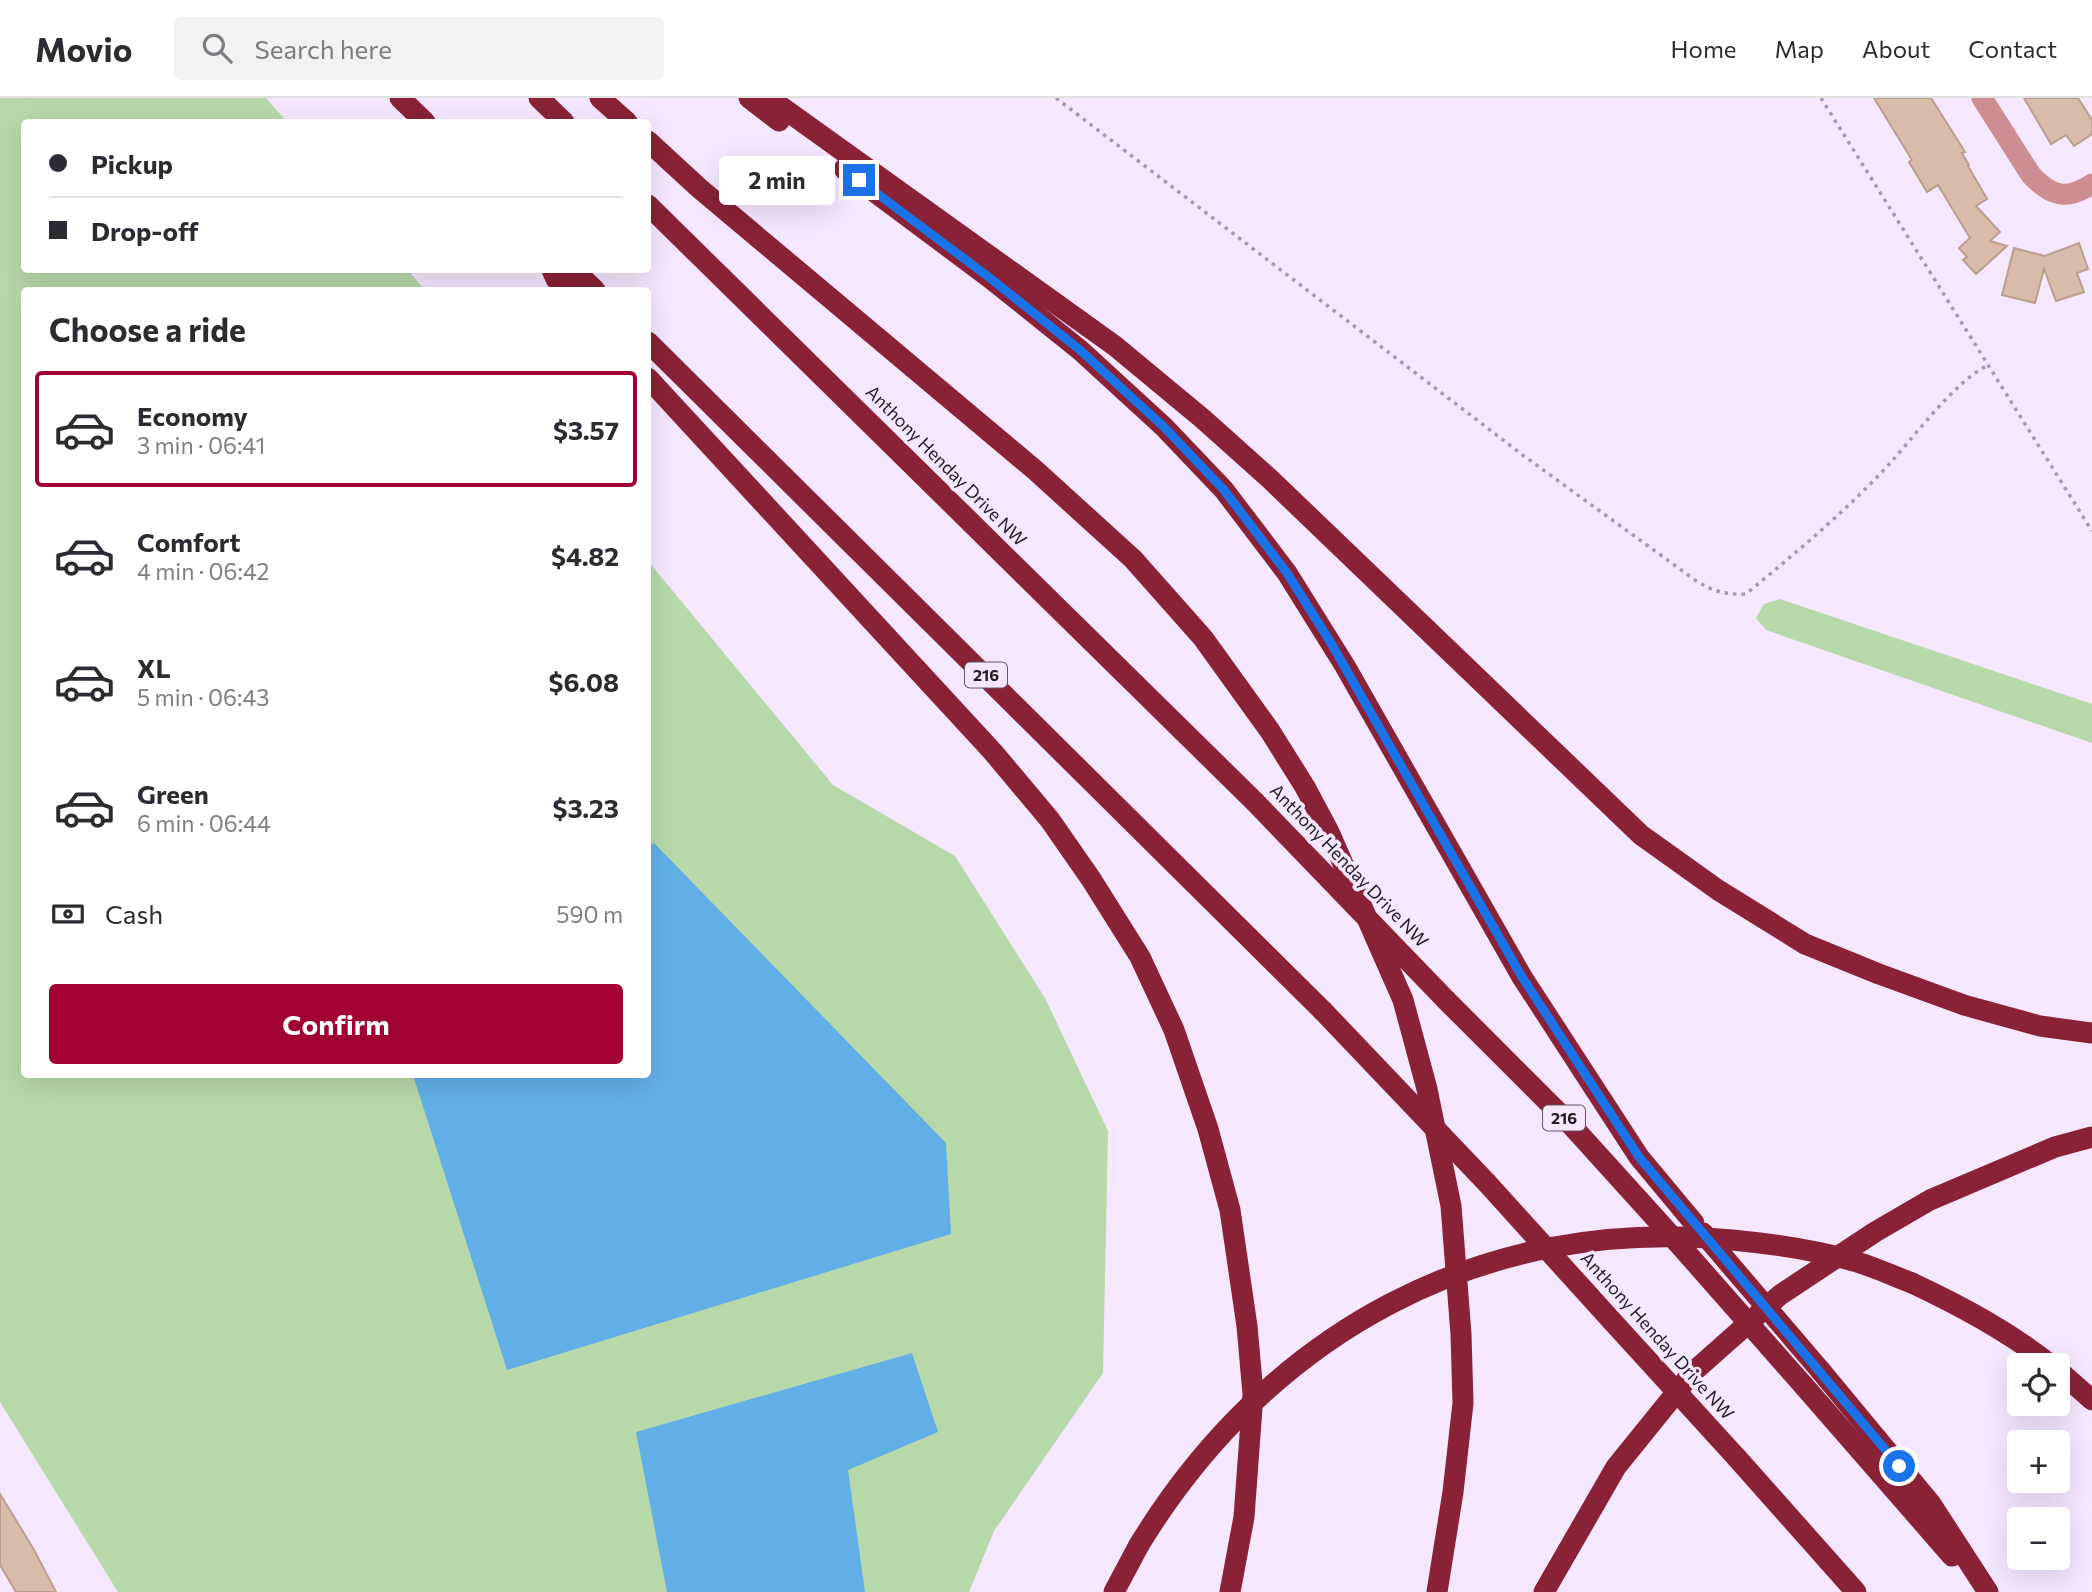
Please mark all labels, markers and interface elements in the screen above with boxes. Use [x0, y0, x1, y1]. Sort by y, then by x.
search box [174, 17, 664, 80]
text: Movio [35, 28, 132, 69]
icon: search [198, 29, 236, 67]
text: Search here [254, 33, 392, 64]
text: Home [1671, 34, 1737, 63]
text: Map [1775, 34, 1824, 63]
text: About [1862, 34, 1930, 63]
text: Contact [1968, 34, 2057, 63]
text: Pickup [91, 148, 173, 179]
callout: 2 min [719, 155, 834, 204]
route end [843, 164, 875, 196]
text: 2 min [748, 166, 806, 194]
text: Drop-off [91, 215, 198, 246]
text: Choose a ride [49, 309, 246, 349]
street label: Anthony Henday Drive NW [862, 380, 1032, 550]
icon: car [53, 398, 116, 461]
text: Economy [137, 400, 248, 431]
text: $3.57 [553, 414, 619, 445]
text: 3 min · 06:41 [137, 431, 265, 459]
icon: car [53, 524, 116, 587]
text: Comfort [137, 526, 240, 557]
text: $4.82 [551, 540, 619, 571]
text: 4 min · 06:42 [137, 557, 269, 585]
icon: car [53, 650, 116, 713]
text: XL [137, 652, 171, 683]
road number: 216 [965, 662, 1007, 688]
text: $6.08 [549, 666, 619, 697]
text: 5 min · 06:43 [137, 683, 269, 711]
icon: car [53, 776, 116, 839]
text: Green [137, 778, 209, 809]
street label: Anthony Henday Drive NW [1266, 779, 1434, 952]
text: $3.23 [552, 792, 619, 823]
text: 6 min · 06:44 [137, 809, 271, 837]
icon: cash [49, 895, 87, 933]
text: Cash [105, 898, 163, 929]
text: 590 m [556, 900, 623, 928]
button: Confirm [49, 984, 623, 1064]
road number: 216 [1543, 1106, 1585, 1130]
street label: Anthony Henday Drive NW [1576, 1247, 1739, 1424]
map controls [2007, 1353, 2070, 1570]
button: locate [2007, 1353, 2070, 1416]
button: + [2007, 1430, 2070, 1493]
route start [1883, 1450, 1915, 1482]
button: − [2007, 1507, 2070, 1570]

